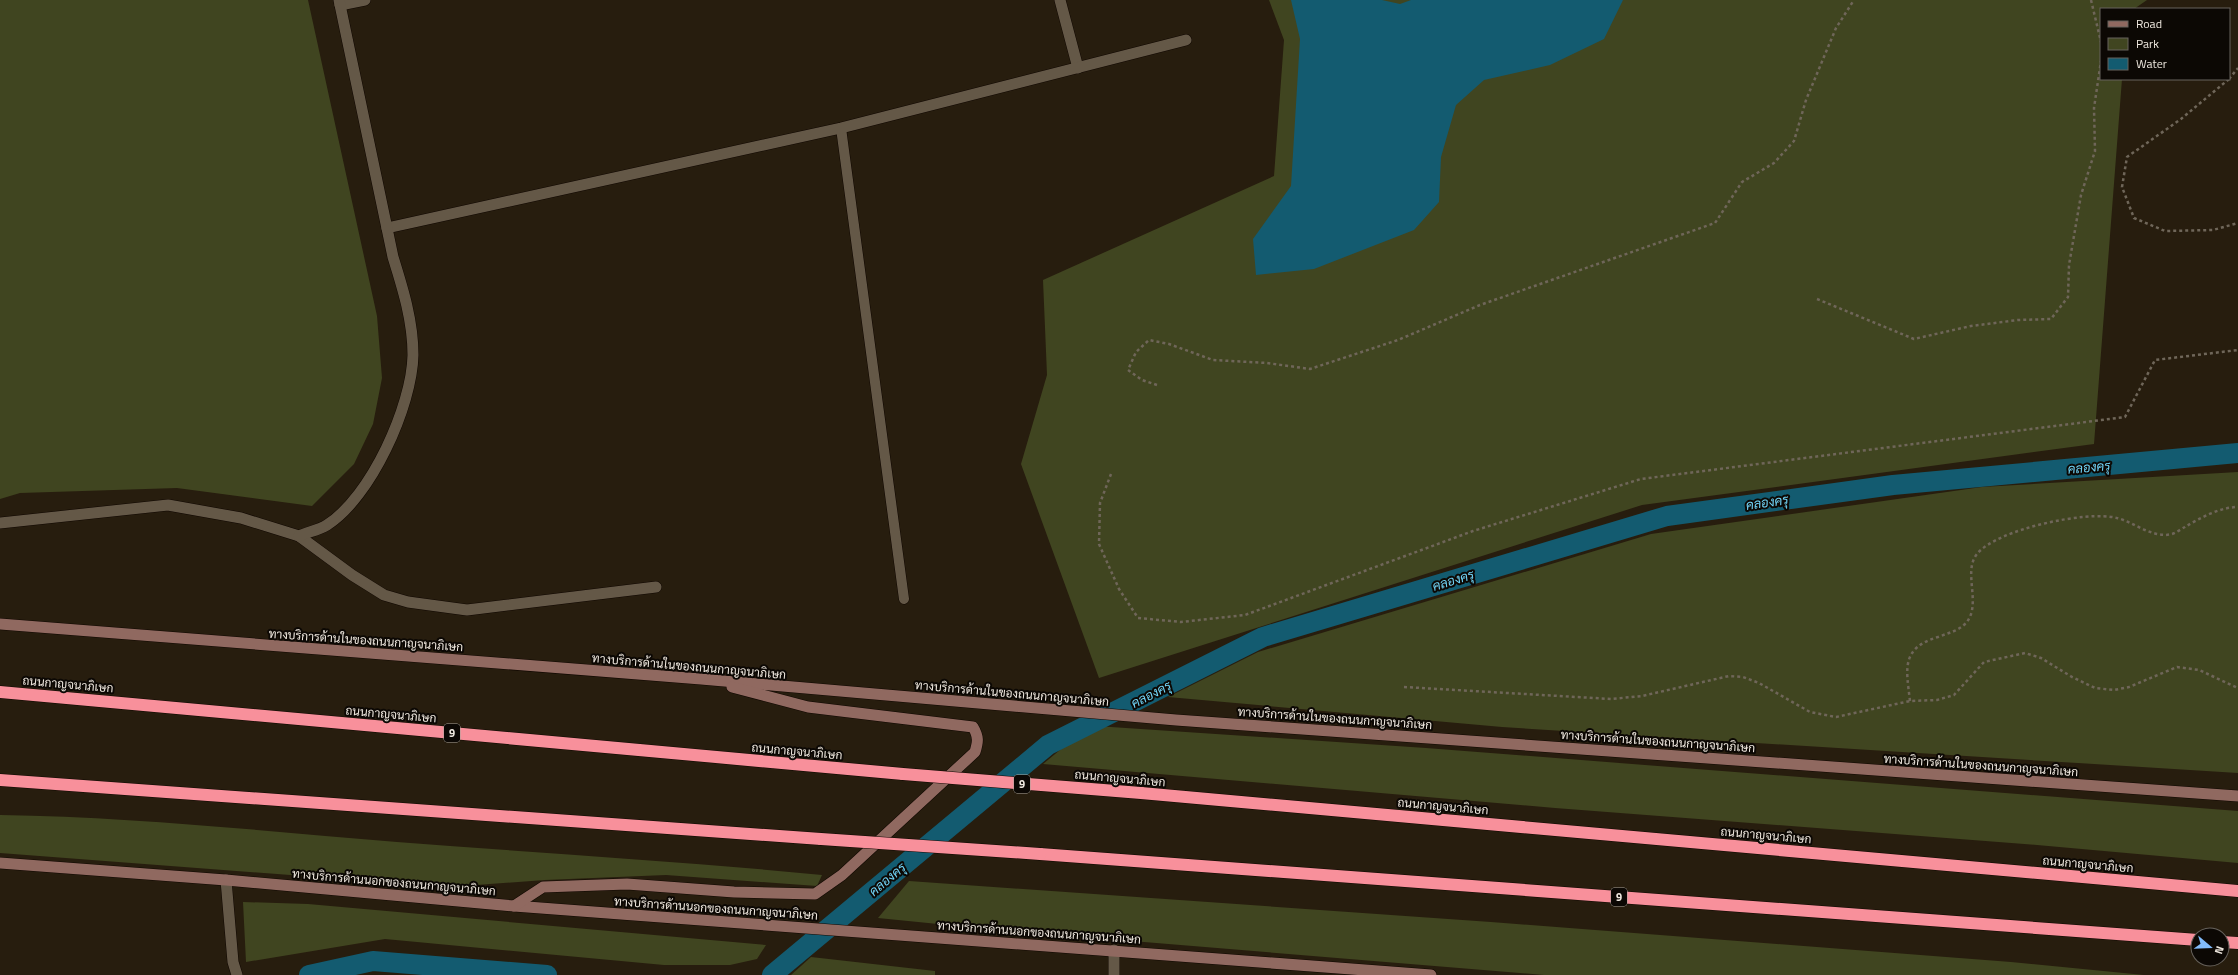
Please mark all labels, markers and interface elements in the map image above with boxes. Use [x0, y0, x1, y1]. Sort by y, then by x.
legend [2100, 8, 2230, 80]
text: Road [2136, 14, 2162, 33]
text: Park [2136, 34, 2159, 53]
text: Water [2136, 54, 2167, 73]
water label: คลองครุ [2067, 455, 2112, 479]
water label: คลองครุ [1744, 489, 1790, 515]
water label: คลองครุ [1429, 564, 1477, 596]
street label: ทางบริการด้านในของถนนกาญจนาภิเษก [268, 624, 464, 656]
street label: ทางบริการด้านในของถนนกาญจนาภิเษก [591, 648, 787, 684]
street label: ถนนกาญจนาภิเษก [22, 671, 114, 697]
street label: ทางบริการด้านในของถนนกาญจนาภิเษก [914, 675, 1110, 711]
water label: คลองครุ [1127, 675, 1175, 713]
street label: ถนนกาญจนาภิเษก [345, 701, 437, 727]
street label: ทางบริการด้านในของถนนกาญจนาภิเษก [1237, 702, 1433, 734]
road number: 9 [444, 724, 460, 742]
street label: ทางบริการด้านในของถนนกาญจนาภิเษก [1560, 725, 1756, 757]
street label: ถนนกาญจนาภิเษก [751, 738, 843, 764]
street label: ทางบริการด้านในของถนนกาญจนาภิเษก [1883, 749, 2079, 781]
street label: ถนนกาญจนาภิเษก [1074, 765, 1166, 791]
road number: 9 [1014, 775, 1030, 793]
street label: ถนนกาญจนาภิเษก [1397, 793, 1489, 819]
street label: ถนนกาญจนาภิเษก [1720, 822, 1812, 848]
street label: ถนนกาญจนาภิเษก [2042, 851, 2134, 877]
water label: คลองครุ [864, 857, 910, 900]
street label: ทางบริการด้านนอกของถนนกาญจนาภิเษก [291, 864, 497, 900]
road number: 9 [1611, 888, 1627, 906]
street label: ทางบริการด้านนอกของถนนกาญจนาภิเษก [613, 891, 819, 925]
street label: ทางบริการด้านนอกของถนนกาญจนาภิเษก [936, 915, 1142, 949]
north arrow [2190, 927, 2230, 967]
text: N [2211, 944, 2228, 956]

